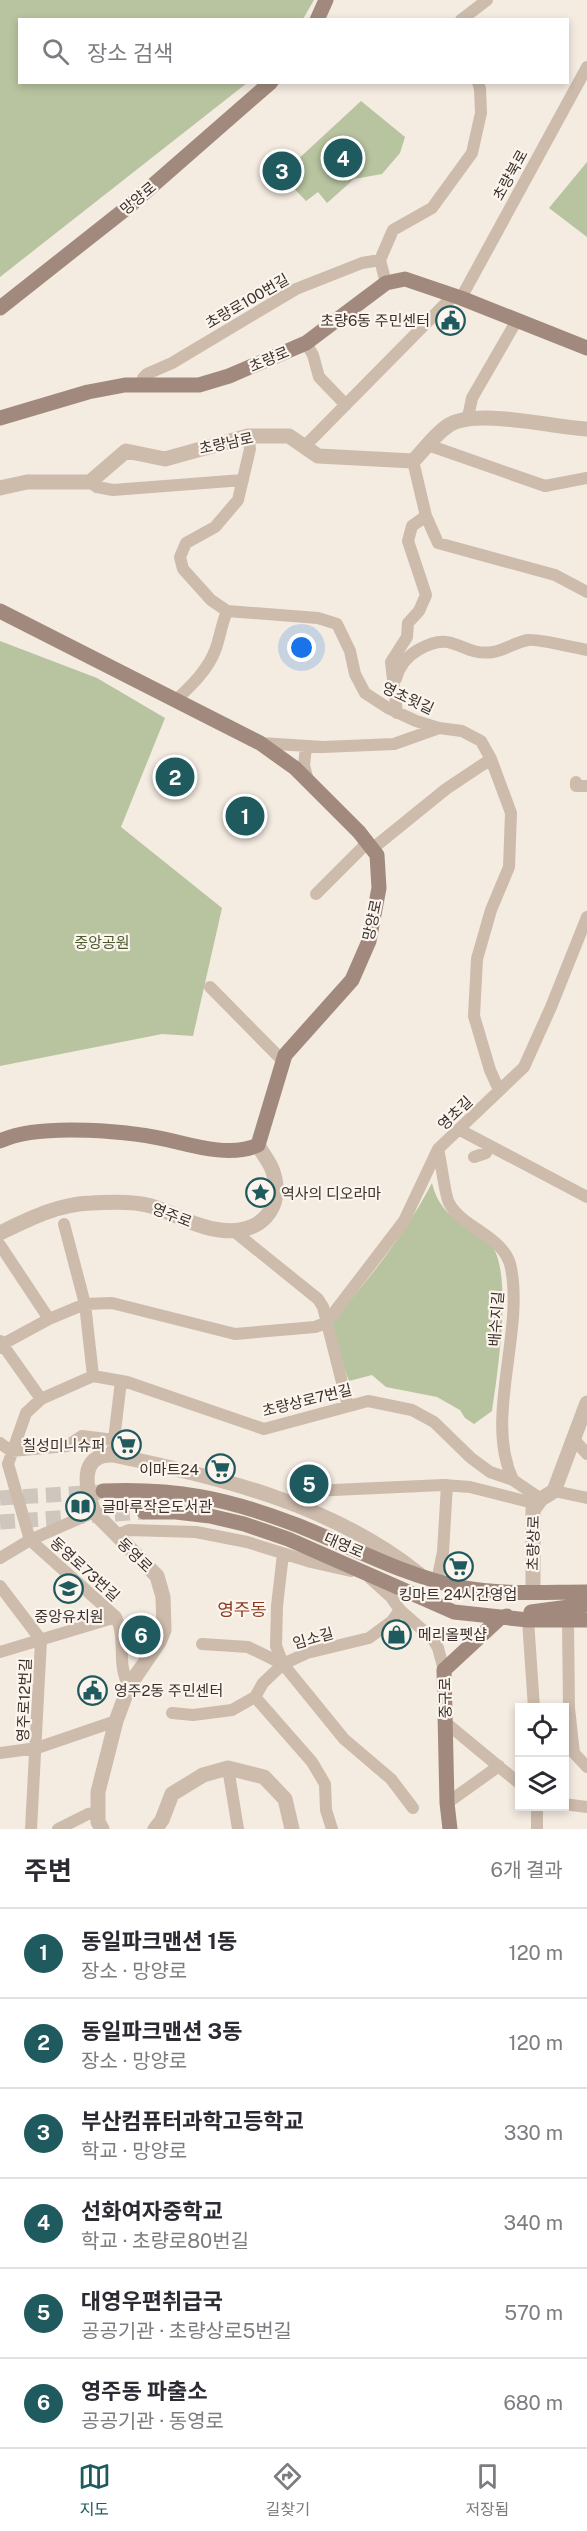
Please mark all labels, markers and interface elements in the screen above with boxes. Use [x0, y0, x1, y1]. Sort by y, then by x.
search box [18, 18, 569, 84]
icon: search [39, 35, 72, 68]
text: 장소 검색 [87, 40, 173, 66]
pin: 4 [324, 136, 362, 180]
street label: 초량북로 [489, 147, 531, 203]
pin: 3 [262, 148, 302, 194]
street label: 망양로 [117, 178, 159, 218]
street label: 초량로100번길 [202, 270, 292, 332]
public building icon: 초량6동 주민센터 [435, 304, 467, 336]
place label: 초량6동 주민센터 [320, 312, 430, 329]
street label: 초량로 [247, 343, 291, 375]
street label: 초량남로 [197, 429, 255, 457]
your location [287, 633, 316, 662]
street label: 영초윗길 [379, 679, 437, 717]
pin: 2 [156, 754, 195, 800]
pin: 1 [226, 794, 264, 838]
street label: 망양로 [359, 898, 385, 942]
park label: 중앙공원 [74, 934, 130, 951]
street label: 영초길 [434, 1093, 476, 1133]
place icon: 역사의 디오라마 [244, 1177, 276, 1209]
place label: 역사의 디오라마 [281, 1185, 381, 1202]
street label: 영주로 [150, 1200, 194, 1230]
street label: 배수지길 [486, 1291, 506, 1347]
street label: 초량상로7번길 [260, 1381, 354, 1419]
supermarket icon: 칠성미니슈퍼 [110, 1429, 142, 1461]
place label: 칠성미니슈퍼 [22, 1437, 105, 1454]
supermarket icon: 이마트24 [204, 1453, 236, 1485]
place label: 이마트24 [139, 1461, 199, 1478]
pin: 5 [290, 1462, 328, 1506]
library icon: 글마루작은도서관 [65, 1490, 97, 1522]
place label: 글마루작은도서관 [102, 1498, 213, 1515]
street label: 초량상로 [524, 1515, 542, 1571]
street label: 대영로 [322, 1529, 366, 1561]
street label: 동영로73번길 [47, 1534, 123, 1604]
street label: 동영로 [114, 1535, 156, 1575]
supermarket icon: 킹마트 24시간영업 [442, 1551, 474, 1583]
school or university icon: 중앙유치원 [53, 1573, 85, 1605]
place label: 킹마트 24시간영업 [399, 1586, 517, 1603]
district label: 영주동 [217, 1599, 267, 1620]
place label: 중앙유치원 [34, 1608, 104, 1625]
pin: 6 [122, 1612, 160, 1658]
shop icon: 메리올펫샵 [381, 1618, 413, 1650]
street label: 임소길 [291, 1624, 335, 1652]
place label: 메리올펫샵 [418, 1626, 487, 1643]
street label: 영주로12번길 [14, 1658, 34, 1742]
public building icon: 영주2동 주민센터 [77, 1674, 109, 1706]
street label: 중구로 [436, 1677, 454, 1719]
place label: 영주2동 주민센터 [114, 1682, 223, 1699]
map controls [515, 1703, 569, 1811]
button: locate [515, 1703, 569, 1757]
button: layers [515, 1757, 569, 1811]
text: 주변 [24, 1855, 72, 1886]
text: 6개 결과 [490, 1858, 563, 1882]
text: 동일파크맨션 1동 [81, 1928, 237, 1954]
text: 1 [39, 1941, 48, 1965]
text: 120 m [509, 1941, 563, 1965]
text: 장소 · 망양로 [81, 1959, 187, 1983]
text: 동일파크맨션 3동 [81, 2018, 242, 2044]
text: 2 [37, 2031, 50, 2055]
text: 120 m [509, 2031, 563, 2055]
text: 장소 · 망양로 [81, 2049, 187, 2073]
text: 부산컴퓨터과학고등학교 [81, 2108, 304, 2134]
text: 3 [37, 2121, 50, 2145]
text: 330 m [504, 2121, 563, 2145]
text: 학교 · 망양로 [81, 2139, 187, 2163]
text: 선화여자중학교 [81, 2198, 223, 2224]
text: 4 [37, 2211, 50, 2235]
text: 340 m [503, 2211, 563, 2235]
text: 학교 · 초량로80번길 [81, 2229, 249, 2253]
text: 대영우편취급국 [81, 2288, 223, 2314]
text: 5 [37, 2301, 50, 2325]
text: 570 m [504, 2301, 563, 2325]
text: 공공기관 · 초량상로5번길 [81, 2319, 292, 2343]
text: 영주동 파출소 [81, 2378, 207, 2404]
text: 6 [37, 2391, 50, 2415]
text: 680 m [503, 2391, 563, 2415]
text: 공공기관 · 동영로 [81, 2409, 224, 2433]
tab: 지도 [78, 2460, 111, 2520]
tab: 길찾기 [266, 2460, 310, 2520]
tab: 저장됨 [465, 2460, 509, 2520]

